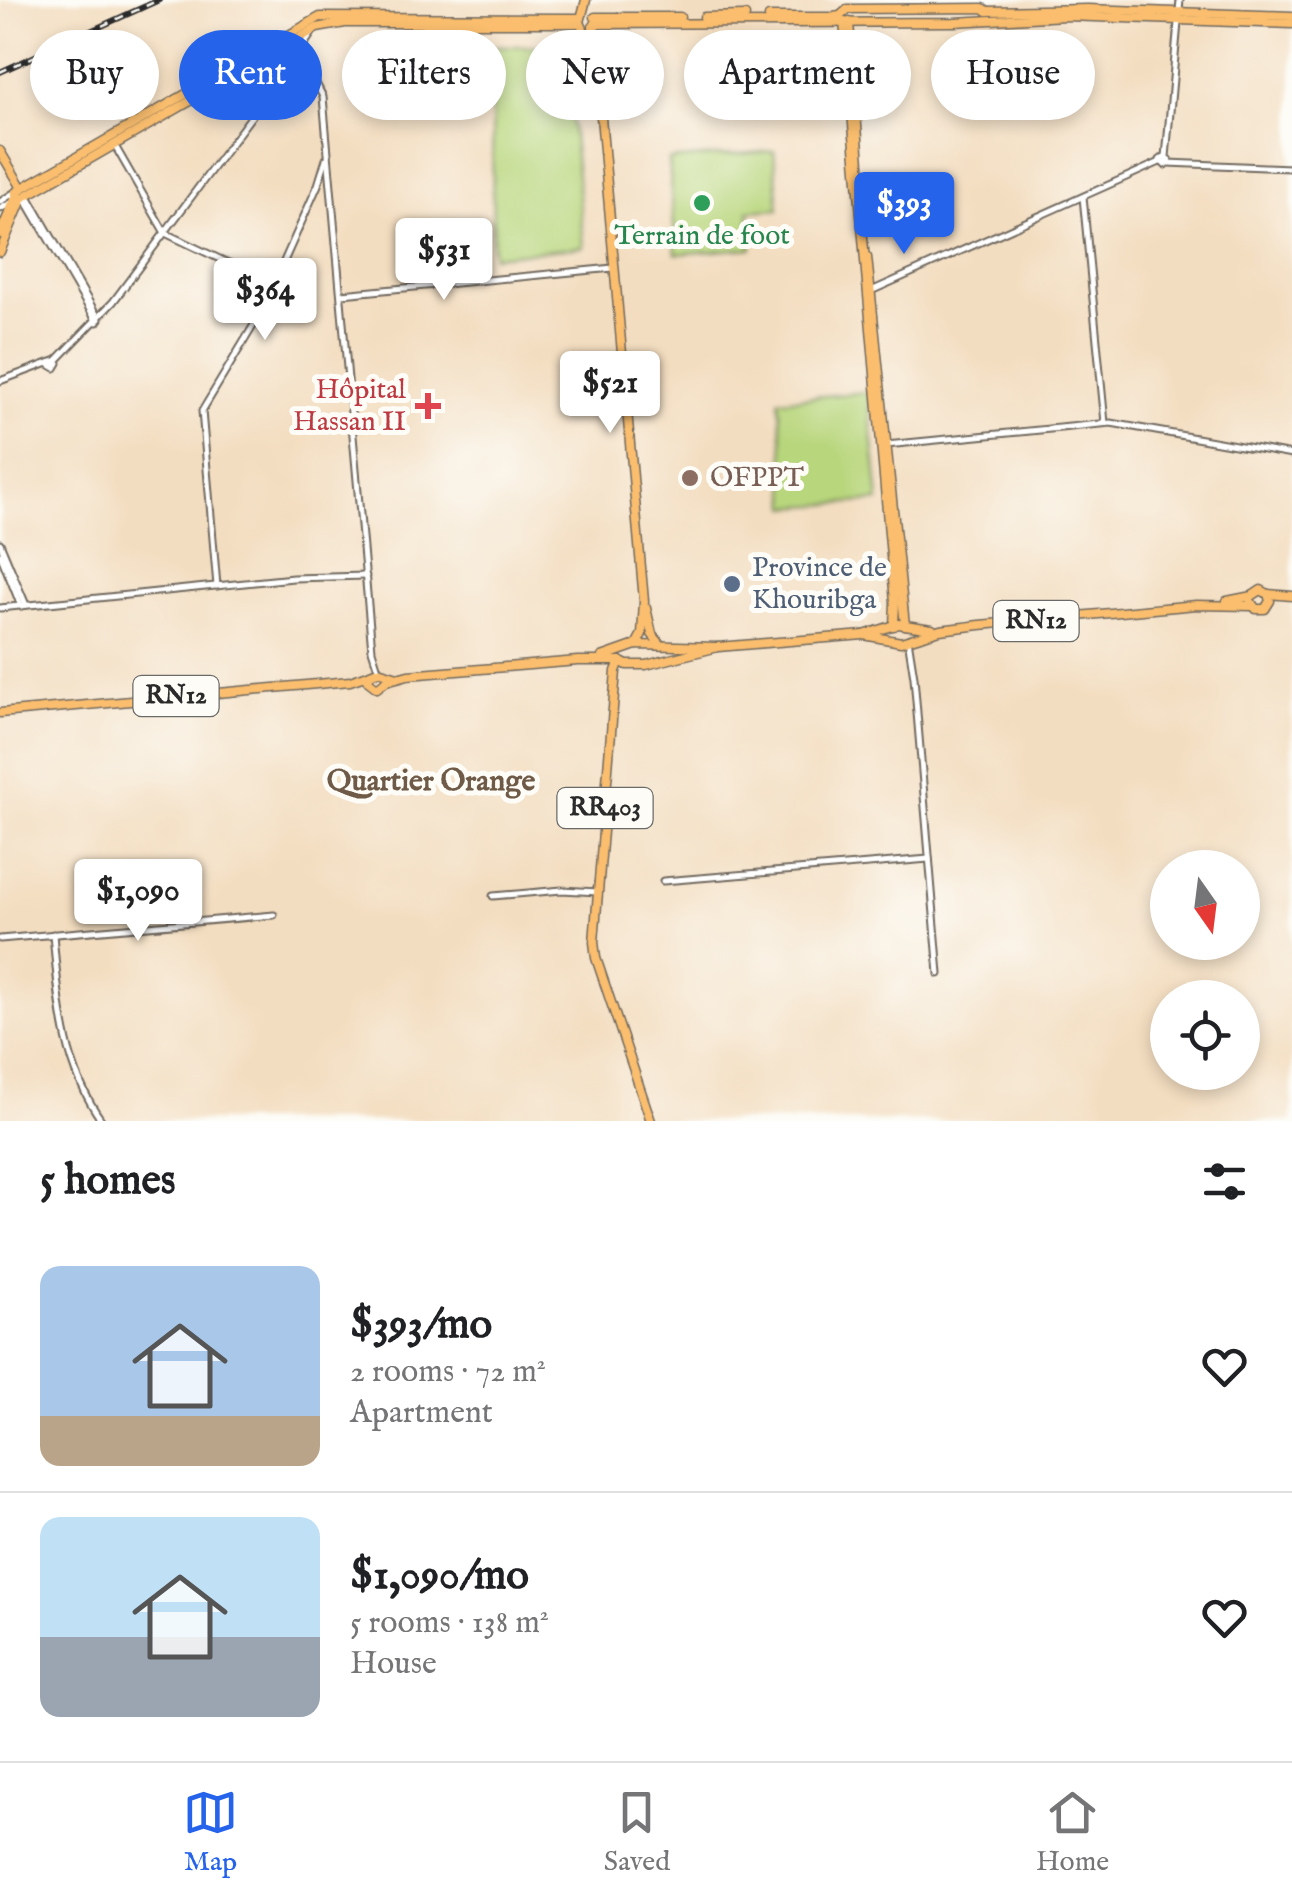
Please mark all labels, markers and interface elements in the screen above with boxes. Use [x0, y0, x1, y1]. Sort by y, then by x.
chip: Buy [30, 30, 159, 120]
chip: Rent [179, 30, 322, 120]
chip: Filters [342, 30, 506, 120]
chip: New [526, 30, 664, 120]
chip: Apartment [684, 30, 911, 120]
chip: House [931, 30, 1095, 120]
pin: $393 [845, 172, 963, 257]
text: $393 [876, 184, 932, 225]
marker: Terrain de foot [691, 192, 713, 214]
pin: $531 [385, 218, 503, 303]
place label: Terrain de foot [614, 219, 790, 254]
text: $531 [417, 230, 471, 271]
pin: $364 [206, 258, 324, 343]
text: $364 [236, 270, 294, 311]
pin: $521 [551, 351, 669, 436]
text: $521 [582, 363, 638, 404]
place label: Hôpital Hassan II [293, 373, 406, 440]
marker: Hôpital Hassan II [415, 393, 441, 419]
place label: OFPPT [710, 461, 804, 496]
marker: OFPPT [679, 467, 701, 489]
place label: Province de Khouribga [752, 551, 887, 618]
marker: Province de Khouribga [721, 573, 743, 595]
road number: RN12 [994, 601, 1078, 641]
road number: RN12 [134, 676, 218, 716]
district label: Quartier Orange [327, 763, 535, 801]
road number: RR403 [558, 788, 652, 828]
north arrow [1150, 850, 1260, 960]
map controls [1150, 850, 1260, 1090]
pin: $1,090 [57, 859, 219, 944]
text: $1,090 [96, 871, 180, 912]
button: locate [1150, 980, 1260, 1090]
icon: filters [1197, 1154, 1252, 1209]
text: 5 homes [40, 1155, 176, 1208]
text: $393/mo [350, 1299, 492, 1352]
icon: home [120, 1306, 240, 1426]
icon: heart [1197, 1339, 1252, 1394]
text: 2 rooms · 72 m² [350, 1352, 546, 1393]
text: Apartment [350, 1393, 493, 1434]
text: $1,090/mo [350, 1550, 529, 1603]
icon: home [120, 1557, 240, 1677]
icon: heart [1197, 1590, 1252, 1645]
text: 5 rooms · 138 m² [350, 1603, 549, 1644]
text: House [350, 1644, 437, 1685]
tab: Map [183, 1785, 238, 1880]
tab: Saved [604, 1785, 670, 1880]
tab: Home [1036, 1785, 1109, 1880]

